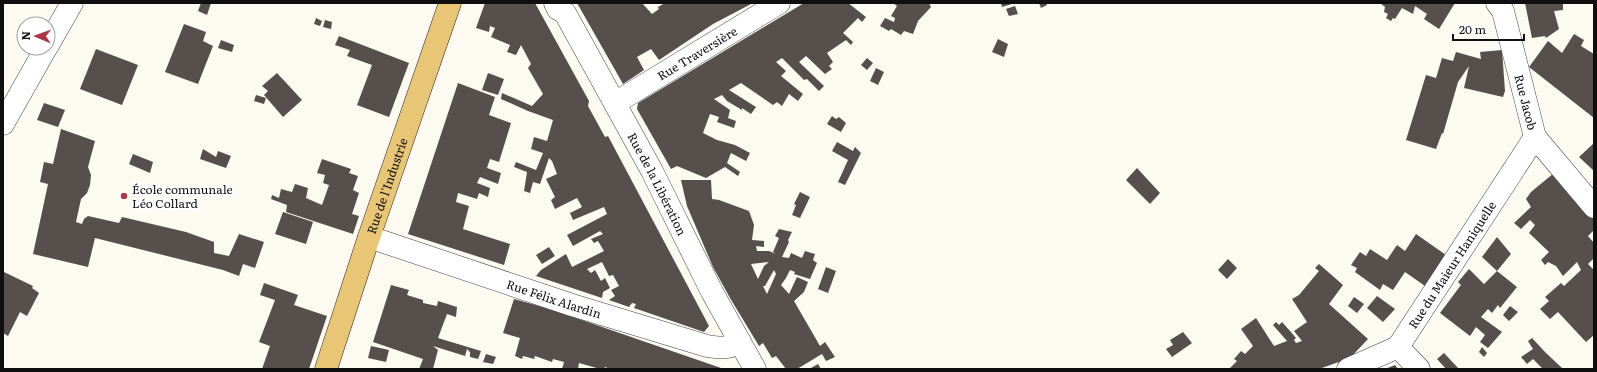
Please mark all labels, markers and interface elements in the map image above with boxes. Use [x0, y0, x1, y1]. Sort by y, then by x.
north arrow [16, 16, 56, 56]
scale bar [1453, 16, 1524, 42]
text: 20 m [1459, 20, 1486, 38]
street label: Rue Traversière [654, 22, 740, 84]
text: N [17, 31, 33, 41]
street label: Rue Jacob [1510, 72, 1542, 132]
street label: Rue de la Libération [623, 129, 691, 238]
street label: Rue de l'Industrie [362, 135, 412, 236]
place label: École communale Léo Collard [132, 180, 233, 212]
marker: École communale Léo Collard [119, 191, 129, 201]
street label: Rue du Maieur Haniquelle [1403, 197, 1500, 332]
street label: Rue Félix Alardin [504, 275, 604, 322]

